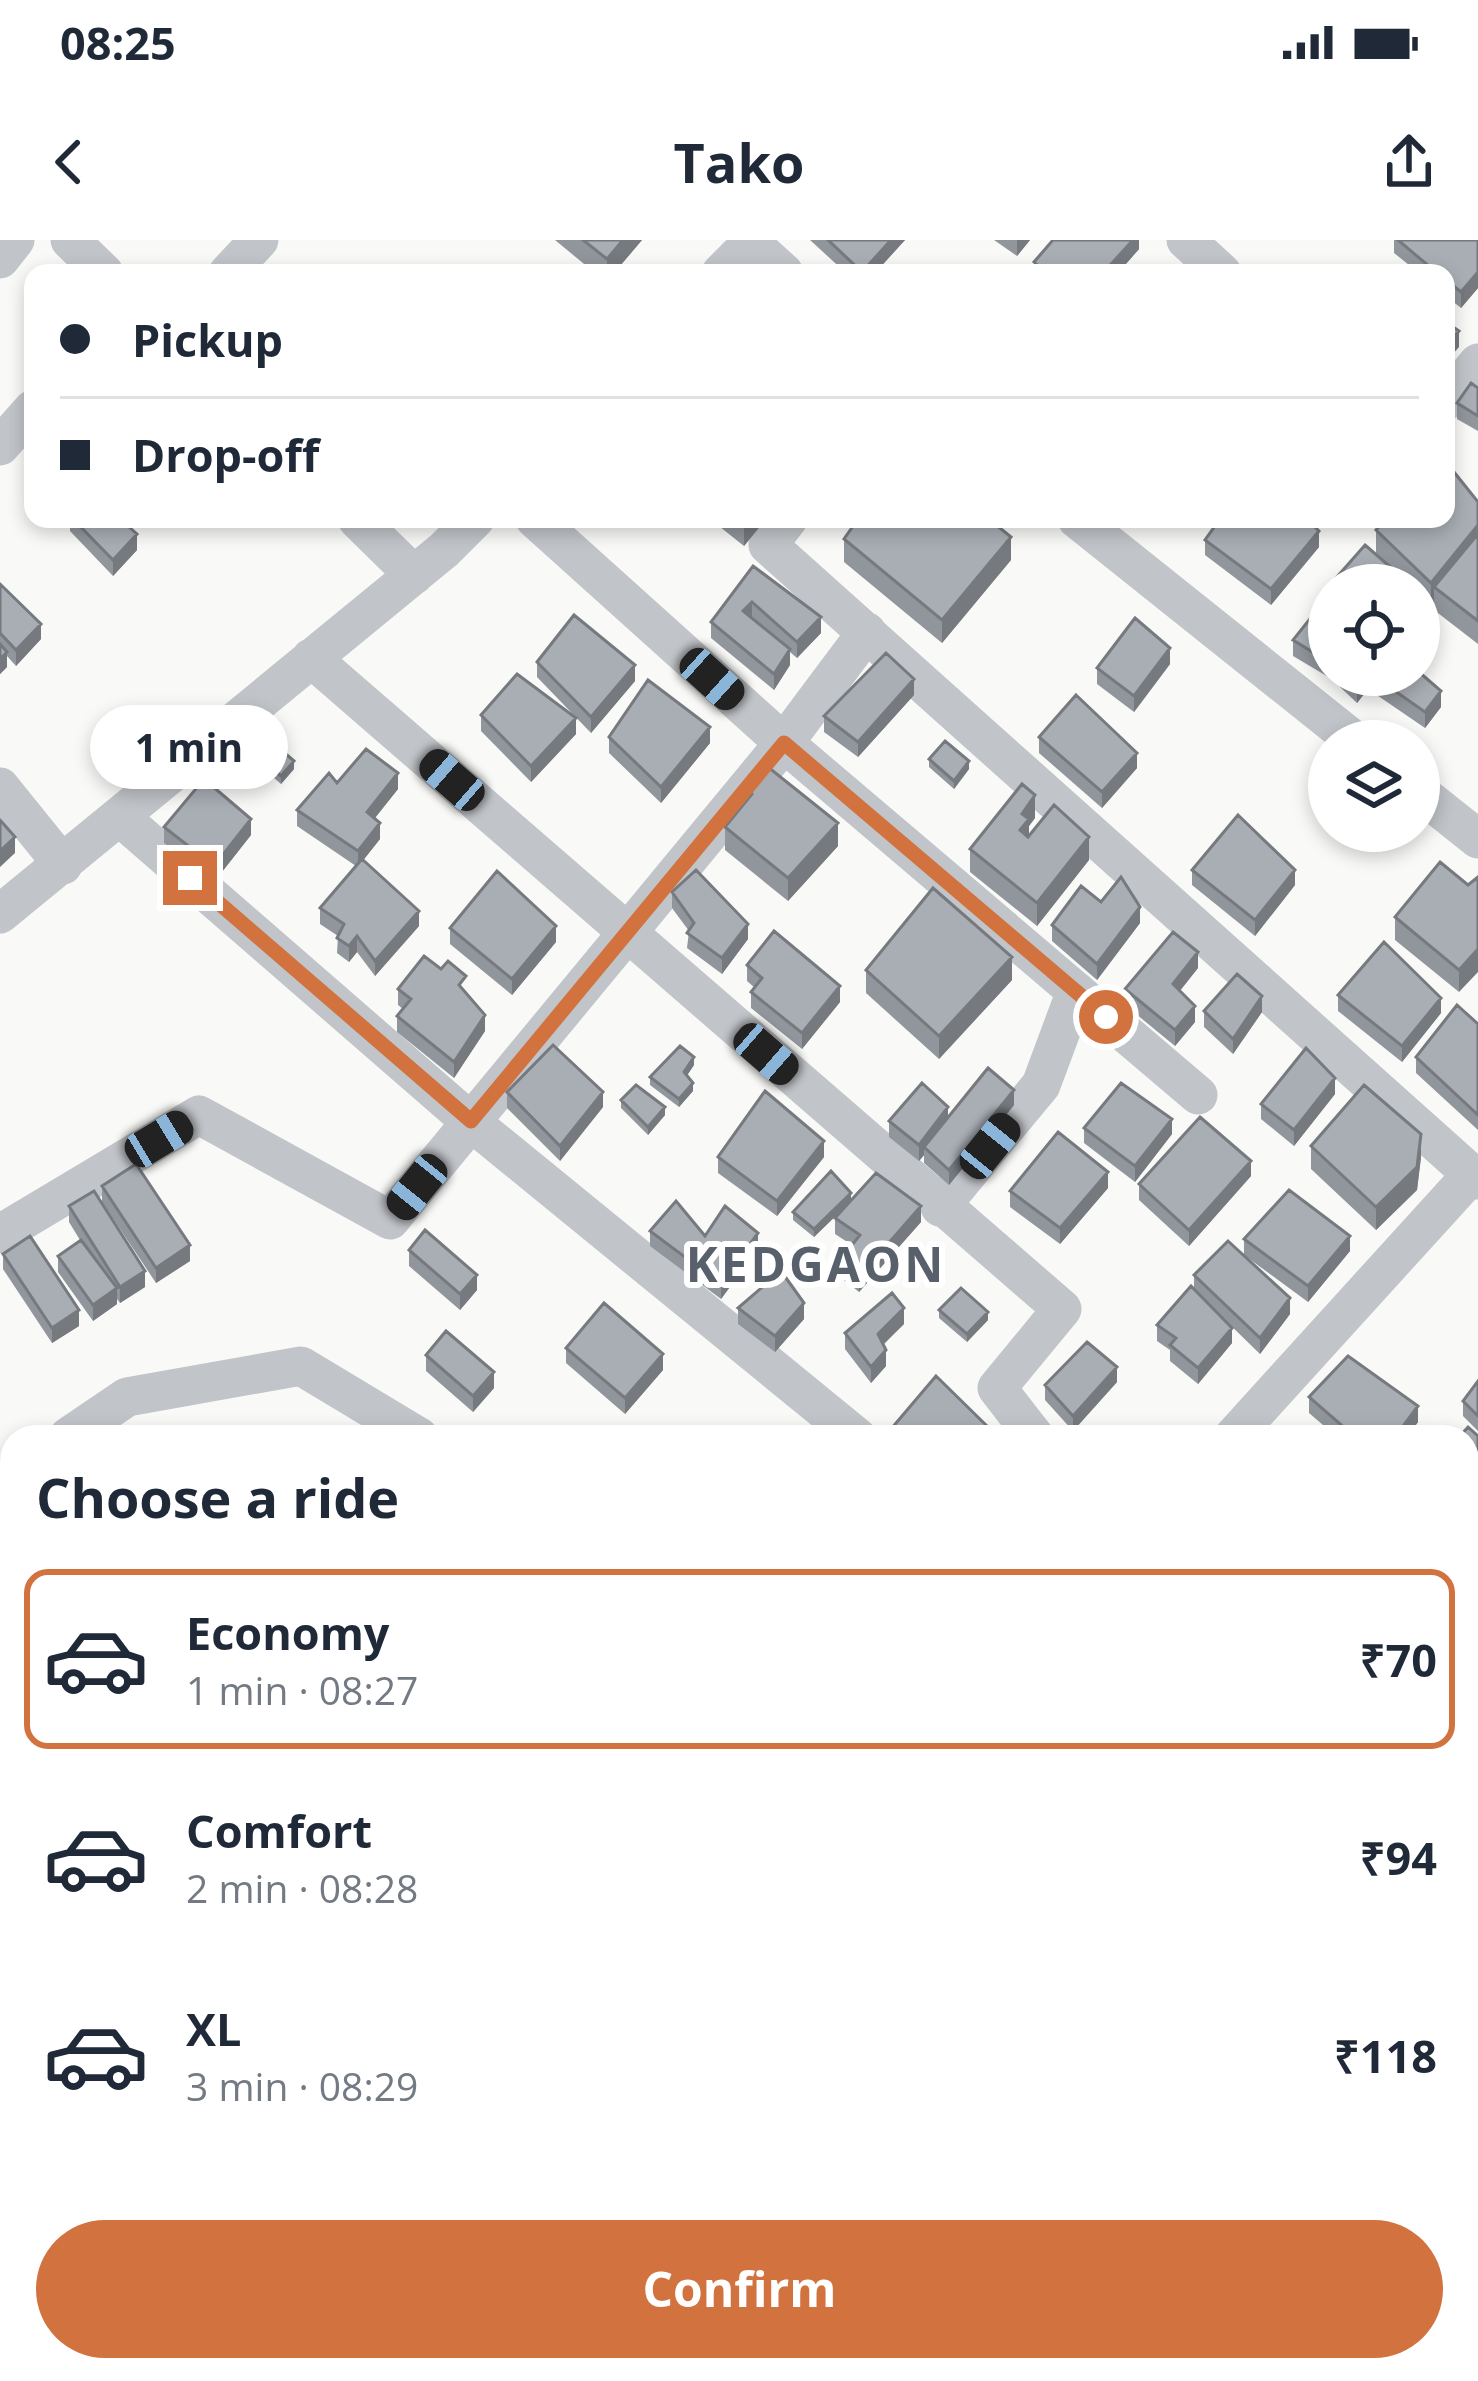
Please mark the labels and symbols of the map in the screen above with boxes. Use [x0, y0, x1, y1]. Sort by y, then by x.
car [673, 642, 751, 716]
callout: 1 min [91, 704, 289, 788]
car [413, 743, 491, 817]
route end [163, 851, 217, 905]
route start [1079, 990, 1133, 1044]
car [727, 1017, 805, 1091]
car [119, 1105, 199, 1173]
car [953, 1107, 1027, 1185]
car [380, 1148, 454, 1226]
district label: KEDGAON [686, 1231, 946, 1296]

